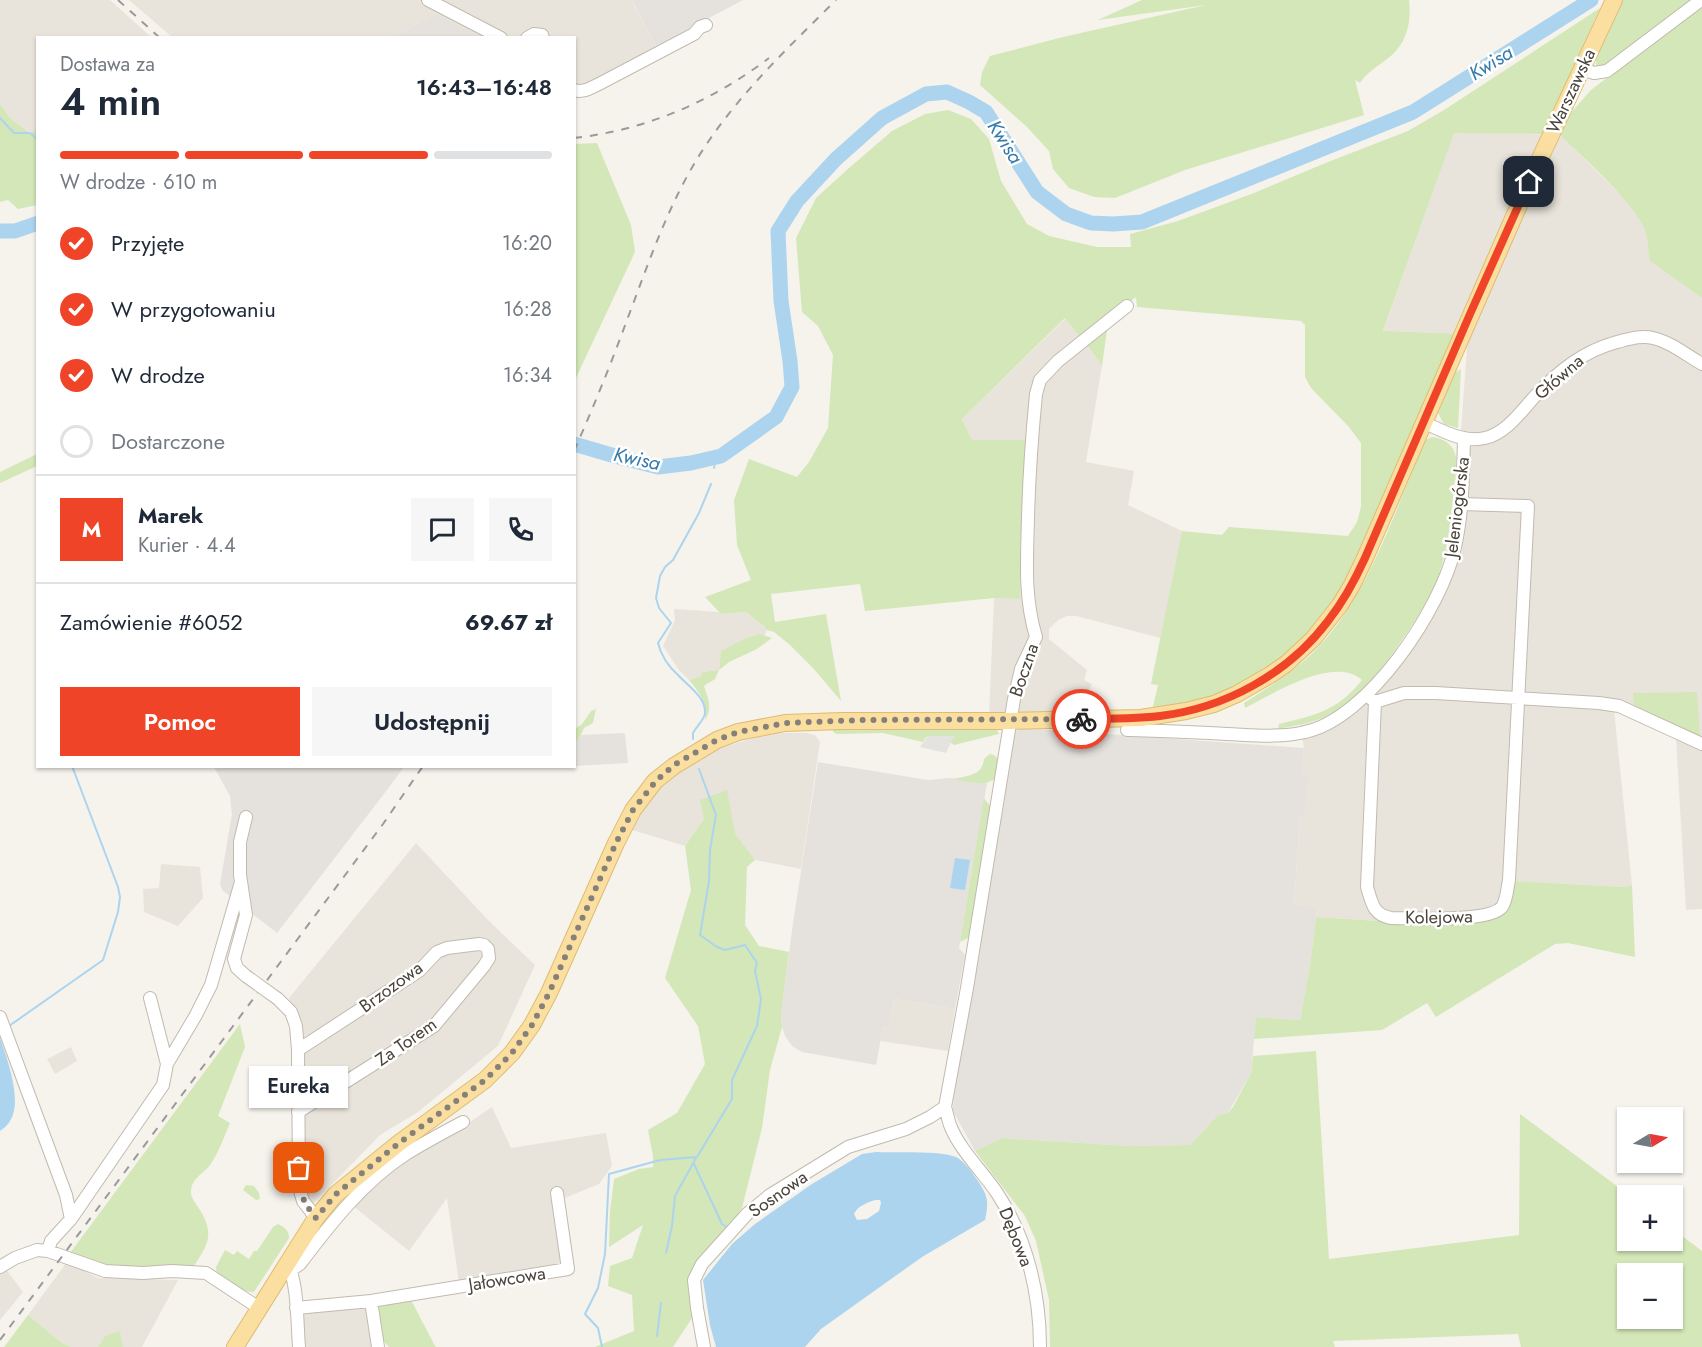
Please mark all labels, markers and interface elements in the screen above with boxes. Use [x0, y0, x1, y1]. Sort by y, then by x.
water label: Kwisa [1463, 38, 1519, 88]
street label: Warszawska [1540, 44, 1602, 138]
text: Dostawa za [60, 50, 155, 79]
text: 16:43–16:48 [416, 71, 552, 103]
text: 4 min [60, 73, 161, 130]
water label: Kwisa [980, 114, 1030, 170]
pin [1503, 156, 1554, 207]
icon: home [1512, 165, 1545, 198]
text: W drodze · 610 m [60, 168, 217, 197]
icon: check [60, 227, 93, 260]
text: Przyjęte [111, 227, 184, 259]
text: 16:20 [502, 229, 552, 258]
icon: check [60, 293, 93, 326]
text: W przygotowaniu [111, 293, 276, 325]
text: 16:28 [503, 295, 552, 324]
street label: Główna [1529, 348, 1589, 406]
icon: check [60, 359, 93, 392]
text: W drodze [111, 359, 205, 391]
text: 16:34 [503, 361, 552, 390]
text: Dostarczone [111, 425, 225, 457]
water label: Kwisa [611, 440, 663, 478]
street label: Jeleniogórska [1438, 455, 1476, 561]
button: chat [411, 498, 474, 561]
button: phone [489, 498, 552, 561]
text: Marek [138, 499, 203, 531]
text: M [82, 513, 101, 545]
text: Kurier · 4.4 [138, 531, 236, 560]
text: Zamówienie #6052 [60, 606, 243, 638]
text: 69.67 zł [465, 606, 552, 638]
street label: Boczna [1003, 640, 1045, 700]
button: Pomoc [60, 687, 300, 756]
button: Udostępnij [312, 687, 552, 756]
courier [1051, 689, 1111, 749]
icon: bike [1065, 703, 1098, 736]
street label: Kolejowa [1405, 903, 1473, 931]
street label: Brzozowa [354, 955, 428, 1019]
street label: Za Torem [370, 1011, 442, 1073]
callout: Eureka [250, 1066, 348, 1108]
text: Eureka [267, 1072, 330, 1101]
north arrow [1617, 1107, 1683, 1173]
map controls [1617, 1107, 1683, 1329]
pin [273, 1142, 324, 1193]
icon: bag [282, 1151, 315, 1184]
street label: Sosnowa [743, 1164, 813, 1224]
button: + [1617, 1185, 1683, 1251]
street label: Dębowa [992, 1203, 1040, 1271]
street label: Jałowcowa [465, 1260, 547, 1298]
button: − [1617, 1263, 1683, 1329]

